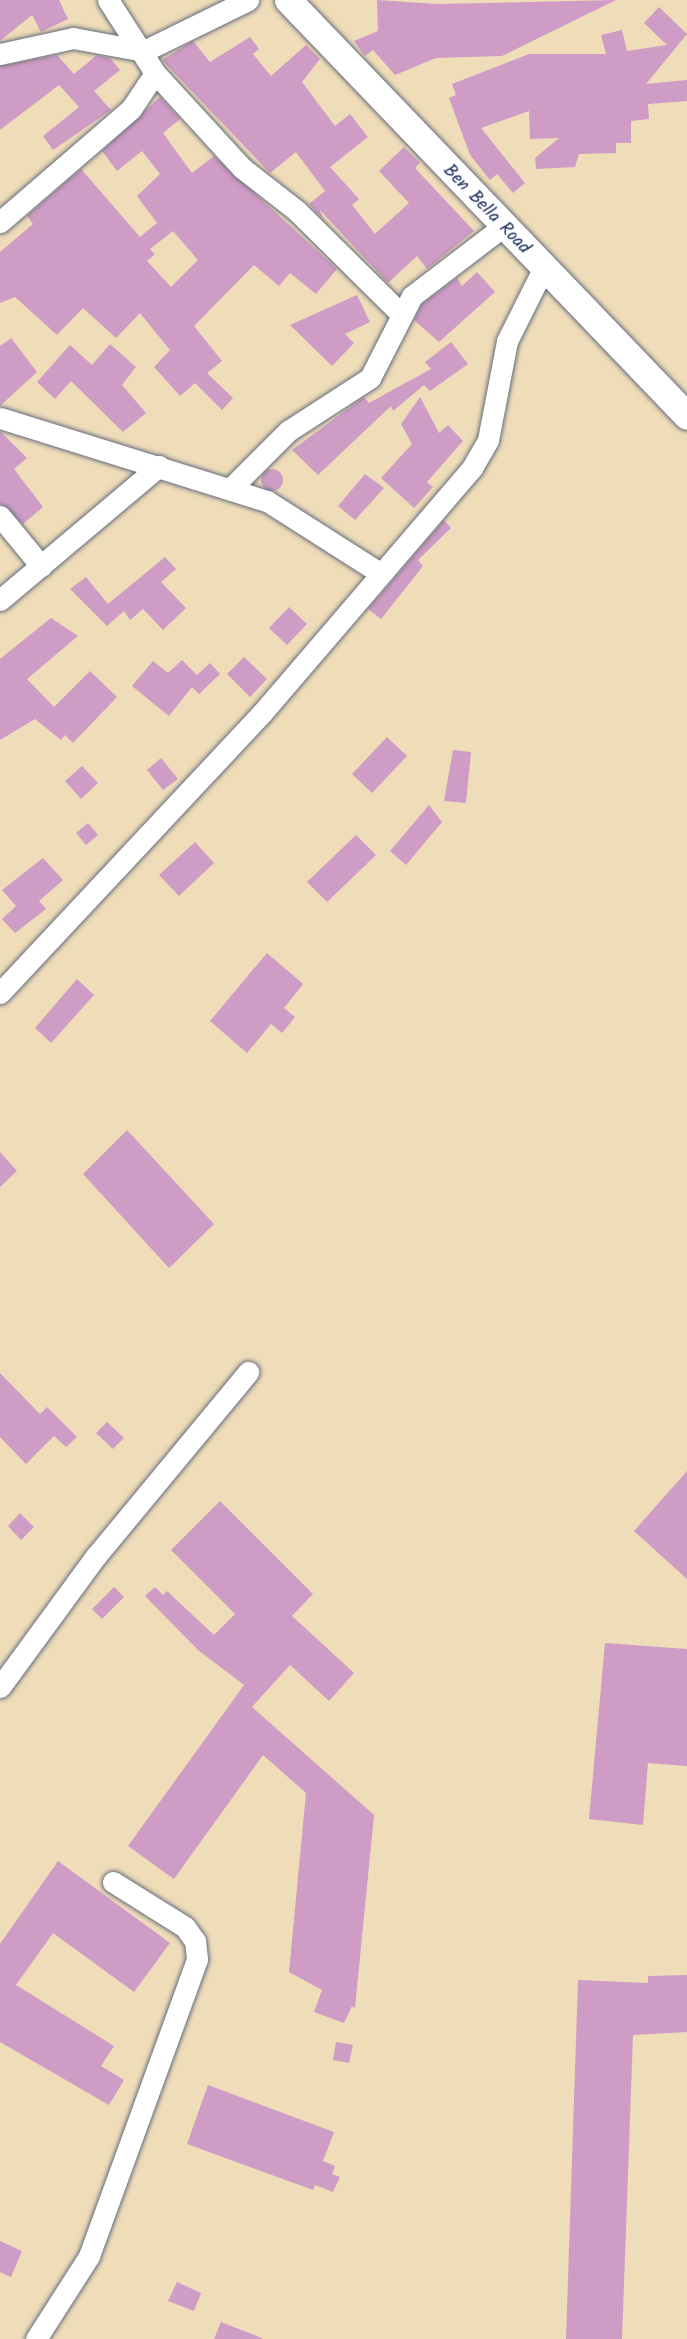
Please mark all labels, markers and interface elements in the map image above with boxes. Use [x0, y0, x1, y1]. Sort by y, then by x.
street label: Ben Bella Road [438, 161, 534, 259]

